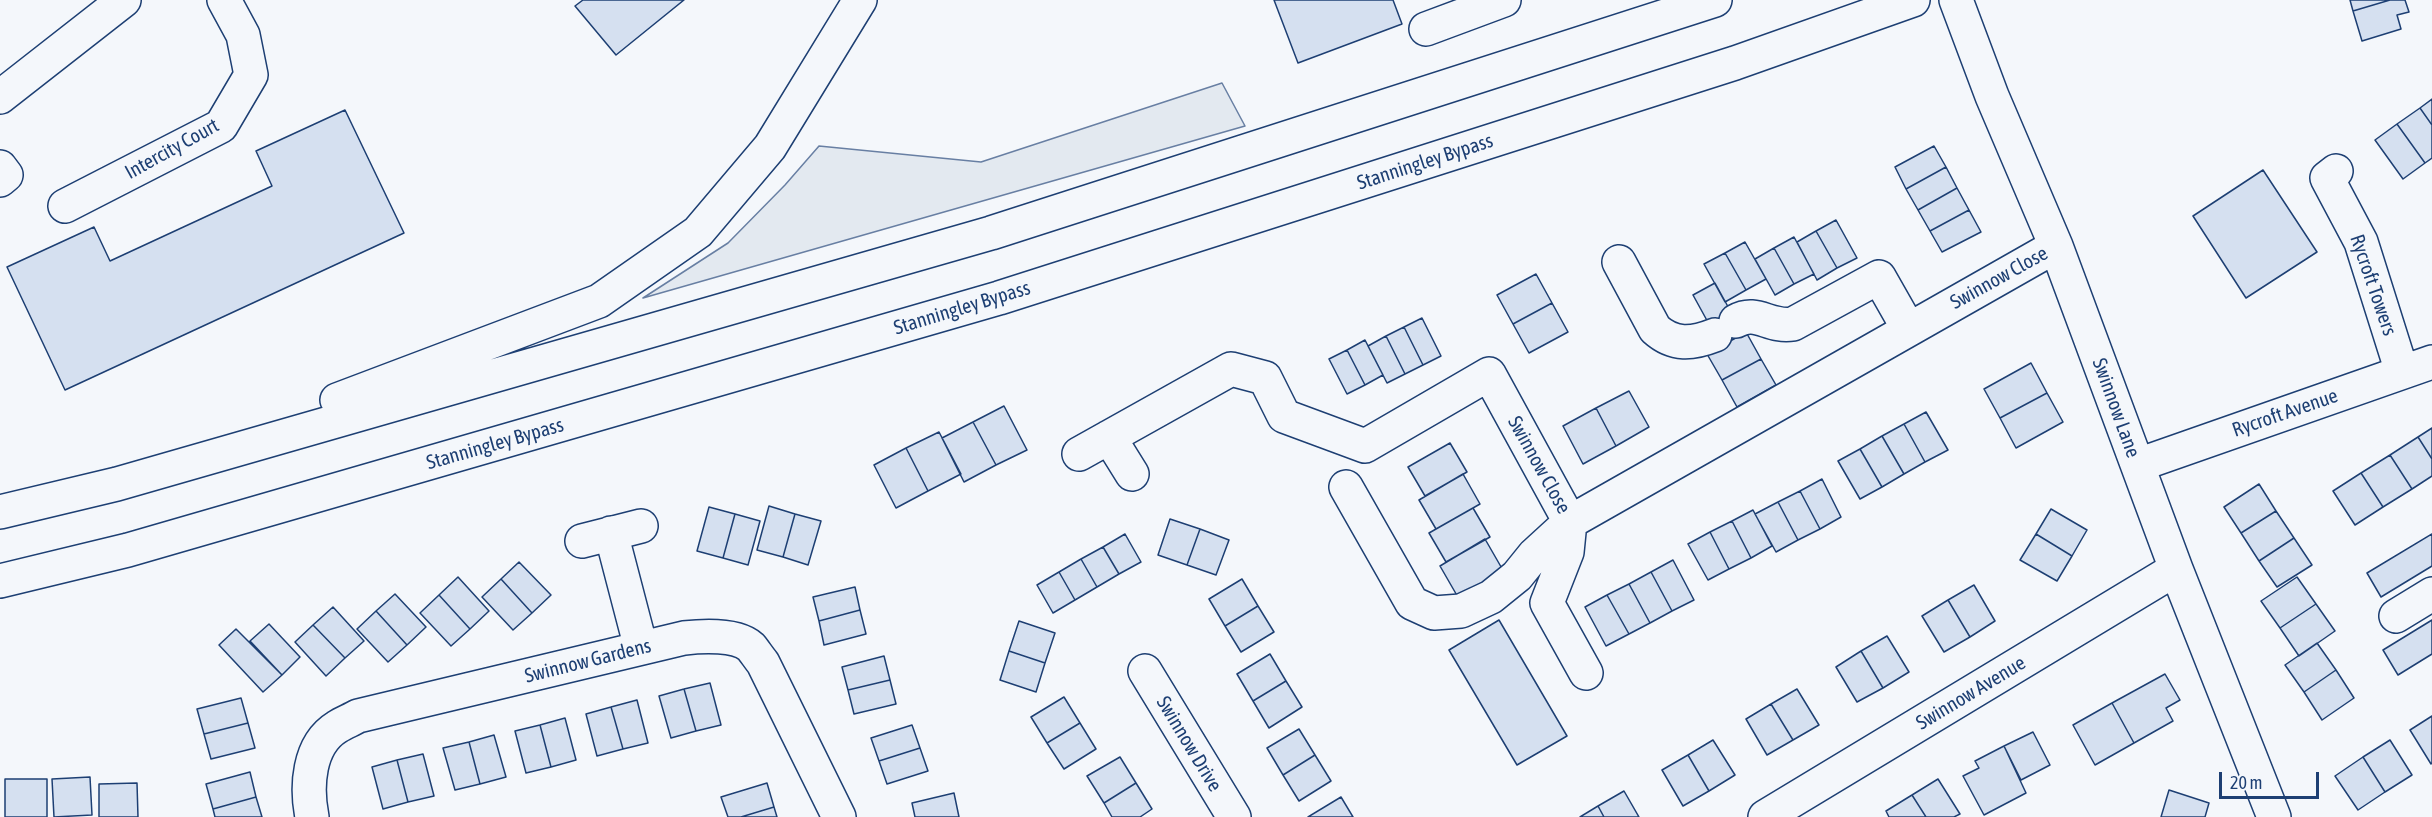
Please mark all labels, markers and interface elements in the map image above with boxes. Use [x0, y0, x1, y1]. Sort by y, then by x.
street label: Intercity Court [121, 113, 223, 185]
street label: Stanningley Bypass [1354, 129, 1496, 195]
street label: Rycroft Towers [2345, 231, 2401, 339]
street label: Swinnow Close [1946, 241, 2052, 315]
street label: Stanningley Bypass [891, 276, 1033, 340]
street label: Swinnow Lane [2087, 355, 2145, 461]
street label: Rycroft Avenue [2229, 384, 2341, 442]
street label: Swinnow Close [1502, 412, 1576, 518]
street label: Stanningley Bypass [424, 413, 566, 475]
street label: Swinnow Gardens [522, 634, 654, 688]
street label: Swinnow Avenue [1912, 651, 2030, 735]
street label: Swinnow Drive [1151, 692, 1227, 796]
scale bar [2222, 760, 2322, 798]
text: 20 m [2230, 772, 2262, 793]

